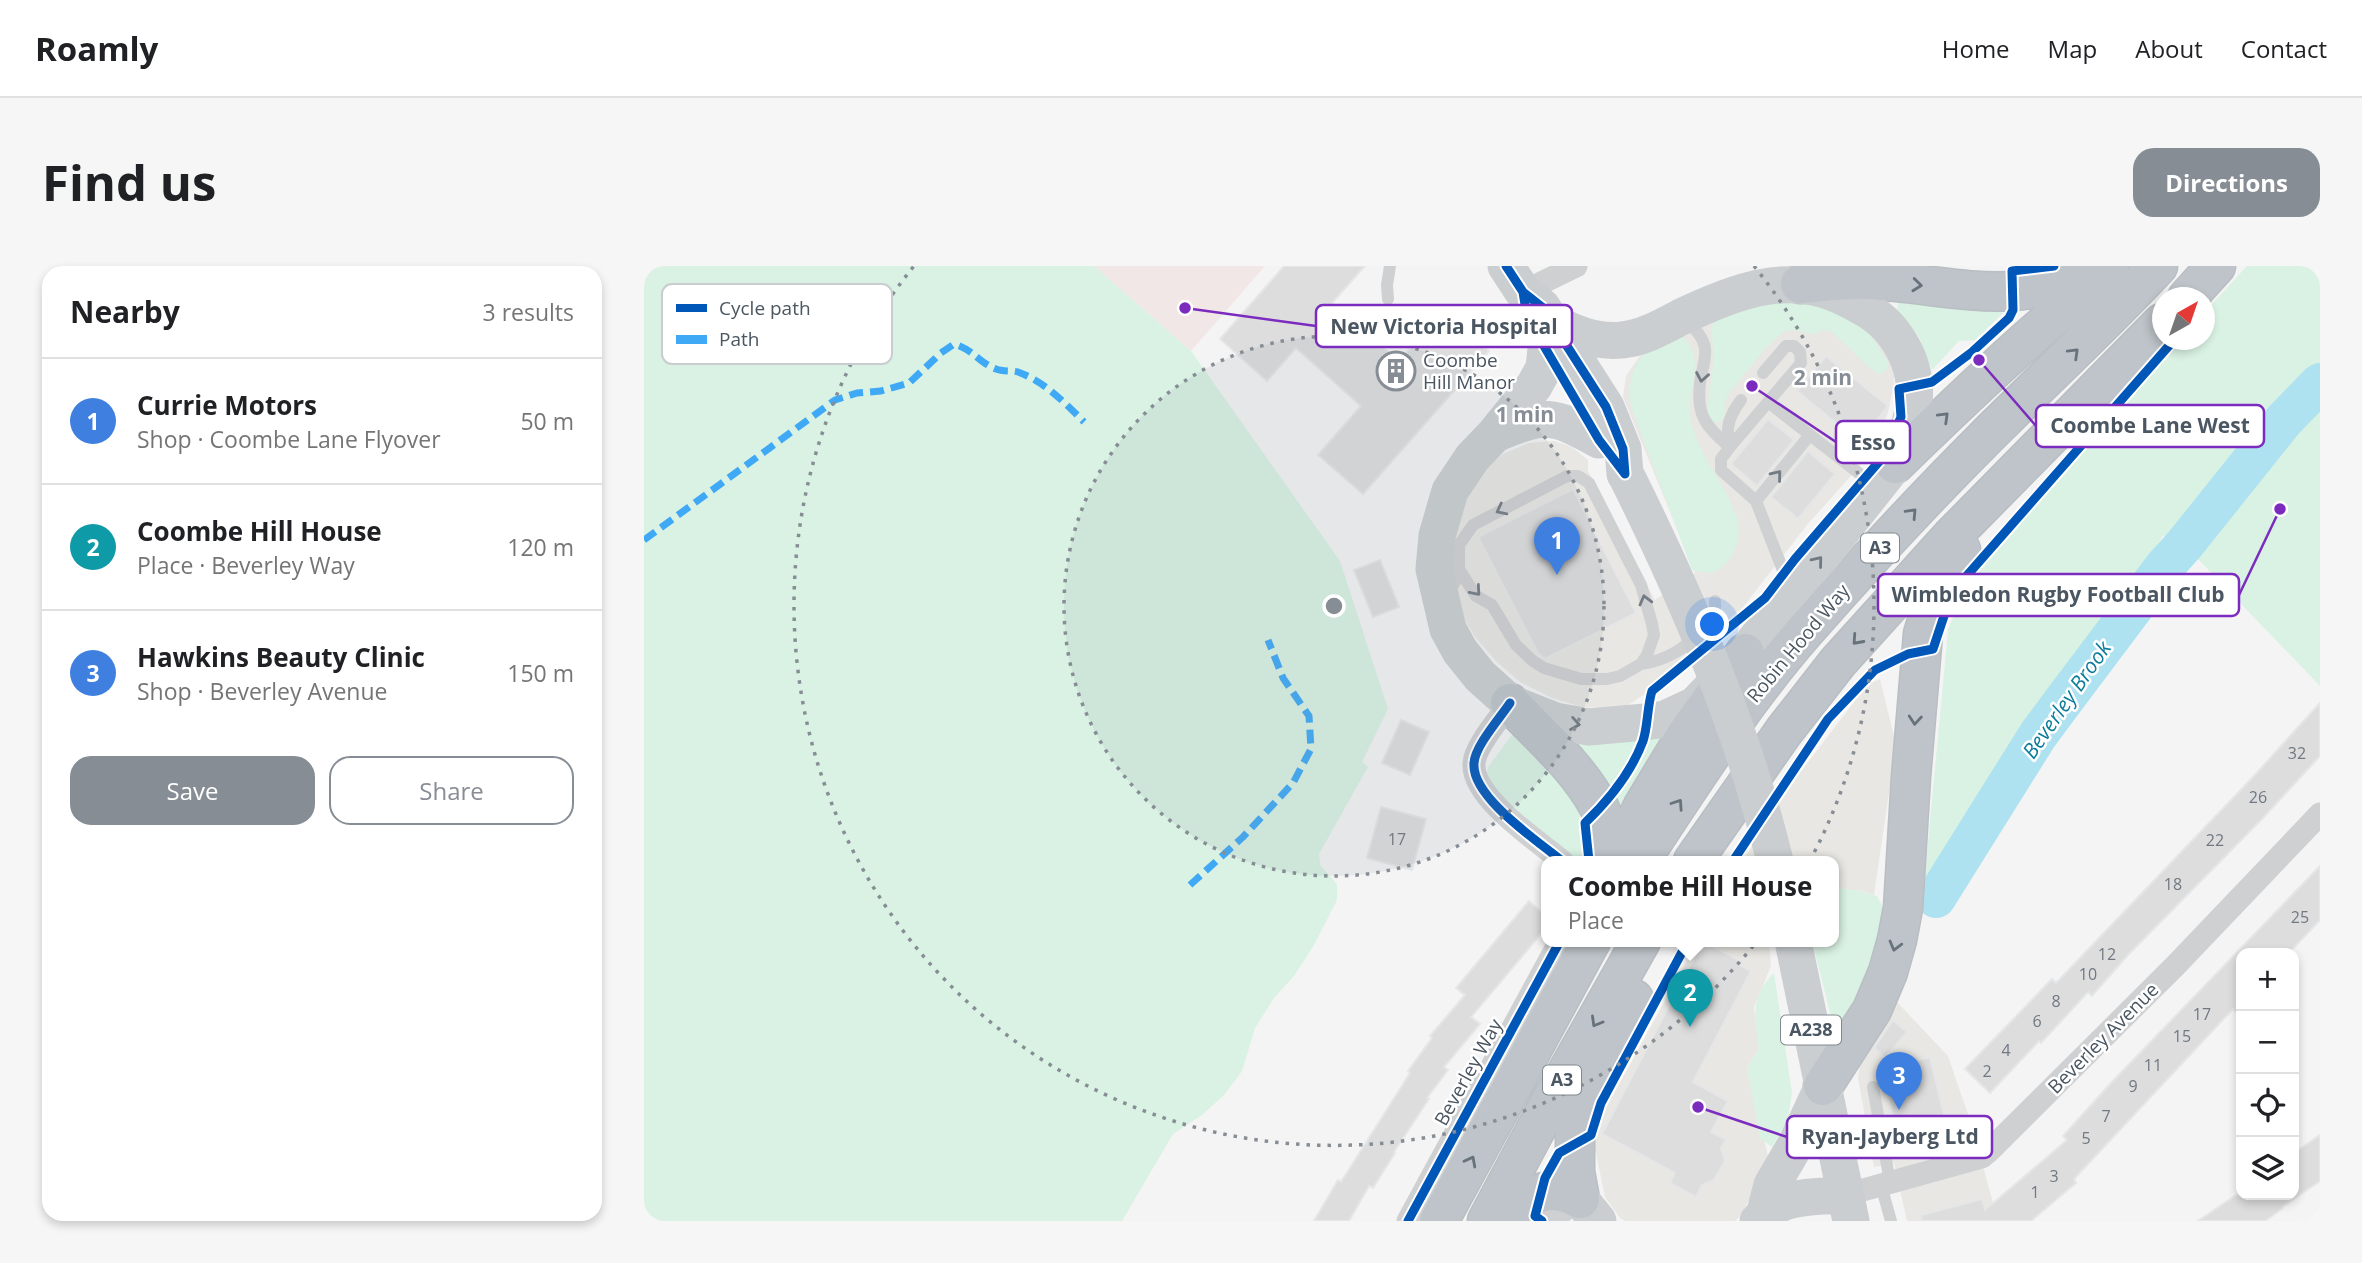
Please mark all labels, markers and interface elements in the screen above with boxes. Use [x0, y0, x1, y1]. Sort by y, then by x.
text: Roamly [35, 26, 158, 71]
text: Home [1942, 32, 2010, 65]
text: Map [2048, 32, 2097, 65]
text: About [2135, 32, 2203, 65]
text: Contact [2241, 32, 2327, 65]
button: Directions [2133, 148, 2320, 217]
text: Find us [42, 149, 216, 215]
one-way arrow [1912, 277, 1923, 292]
legend [662, 284, 892, 364]
north arrow [2152, 287, 2215, 350]
text: Nearby [70, 291, 180, 332]
text: Cycle path [719, 295, 811, 321]
text: 3 results [483, 296, 574, 328]
callout: New Victoria Hospital [1316, 305, 1572, 347]
text: New Victoria Hospital [1330, 312, 1558, 340]
text: Path [719, 326, 759, 352]
place label: Coombe Hill Manor [1423, 347, 1515, 395]
one-way arrow [2065, 348, 2078, 361]
building icon: Coombe Hill Manor [1375, 350, 1417, 392]
text: 2 min [1794, 363, 1852, 391]
one-way arrow [1695, 371, 1710, 383]
text: Currie Motors [137, 387, 317, 423]
text: 1 min [1496, 400, 1554, 428]
text: 1 [86, 405, 100, 437]
text: 50 m [520, 405, 574, 437]
callout: Coombe Lane West [2036, 405, 2264, 447]
text: Coombe Lane West [2050, 411, 2250, 439]
one-way arrow [1936, 412, 1949, 425]
callout: Esso [1836, 421, 1910, 463]
text: Shop · Coombe Lane Flyover [137, 423, 441, 455]
text: Esso [1850, 428, 1896, 456]
one-way arrow [1769, 470, 1781, 483]
one-way arrow [1496, 502, 1508, 515]
one-way arrow [1904, 508, 1916, 521]
text: Coombe Hill House [137, 513, 382, 549]
pin: 1 [1534, 517, 1580, 575]
text: 2 [86, 531, 100, 563]
text: 120 m [507, 531, 574, 563]
road number: A3 [1861, 534, 1899, 562]
text: Place · Beverley Way [137, 549, 355, 581]
one-way arrow [1810, 556, 1822, 569]
callout: Wimbledon Rugby Football Club [1878, 574, 2239, 616]
street label: Robin Hood Way [1741, 578, 1856, 708]
text: Wimbledon Rugby Football Club [1892, 580, 2224, 608]
one-way arrow [1468, 583, 1480, 596]
centre of rings [1322, 594, 1346, 618]
one-way arrow [1639, 594, 1653, 606]
your location [1695, 607, 1729, 641]
one-way arrow [1853, 632, 1865, 645]
water label: Beverley Brook [2015, 635, 2117, 764]
text: Hawkins Beauty Clinic [137, 639, 425, 675]
text: 3 [86, 657, 100, 689]
text: 150 m [507, 657, 574, 689]
text: Shop · Beverley Avenue [137, 675, 387, 707]
one-way arrow [1908, 714, 1923, 725]
one-way arrow [1569, 716, 1581, 731]
house number: 32 [2288, 742, 2306, 764]
button: Save [70, 756, 315, 825]
button: Share [329, 756, 574, 825]
house number: 26 [2249, 786, 2267, 808]
one-way arrow [1670, 799, 1682, 812]
house number: 17 [1388, 828, 1406, 850]
house number: 22 [2206, 829, 2224, 851]
popup [1541, 856, 1839, 947]
text: Coombe Hill House [1568, 868, 1812, 904]
house number: 18 [2164, 873, 2182, 895]
text: Place [1568, 904, 1624, 936]
house number: 25 [2291, 906, 2309, 928]
one-way arrow [1889, 940, 1903, 952]
house number: 12 [2098, 943, 2116, 965]
map controls [2236, 948, 2299, 1200]
button: + [2236, 948, 2299, 1011]
house number: 10 [2079, 963, 2097, 985]
pin: 2 [1667, 969, 1713, 1027]
street label: Beverley Avenue [2042, 977, 2164, 1099]
house number: 8 [2051, 990, 2061, 1012]
house number: 17 [2193, 1003, 2211, 1025]
house number: 6 [2032, 1010, 2042, 1032]
button: − [2236, 1011, 2299, 1074]
street label: Beverley Way [1428, 1014, 1508, 1130]
one-way arrow [1591, 1014, 1604, 1027]
road number: A238 [1781, 1016, 1841, 1044]
house number: 15 [2173, 1025, 2191, 1047]
house number: 4 [2001, 1039, 2011, 1061]
pin: 3 [1876, 1052, 1922, 1110]
house number: 11 [2144, 1054, 2162, 1076]
house number: 2 [1982, 1060, 1992, 1082]
road number: A3 [1543, 1066, 1581, 1094]
button: locate [2236, 1074, 2299, 1137]
house number: 9 [2128, 1075, 2138, 1097]
house number: 7 [2101, 1105, 2111, 1127]
callout: Ryan-Jayberg Ltd [1787, 1116, 1992, 1158]
text: Ryan-Jayberg Ltd [1801, 1122, 1979, 1150]
house number: 5 [2081, 1127, 2091, 1149]
button: layers [2236, 1137, 2299, 1200]
one-way arrow [1463, 1156, 1476, 1168]
house number: 3 [2049, 1165, 2059, 1187]
house number: 1 [2030, 1181, 2040, 1203]

